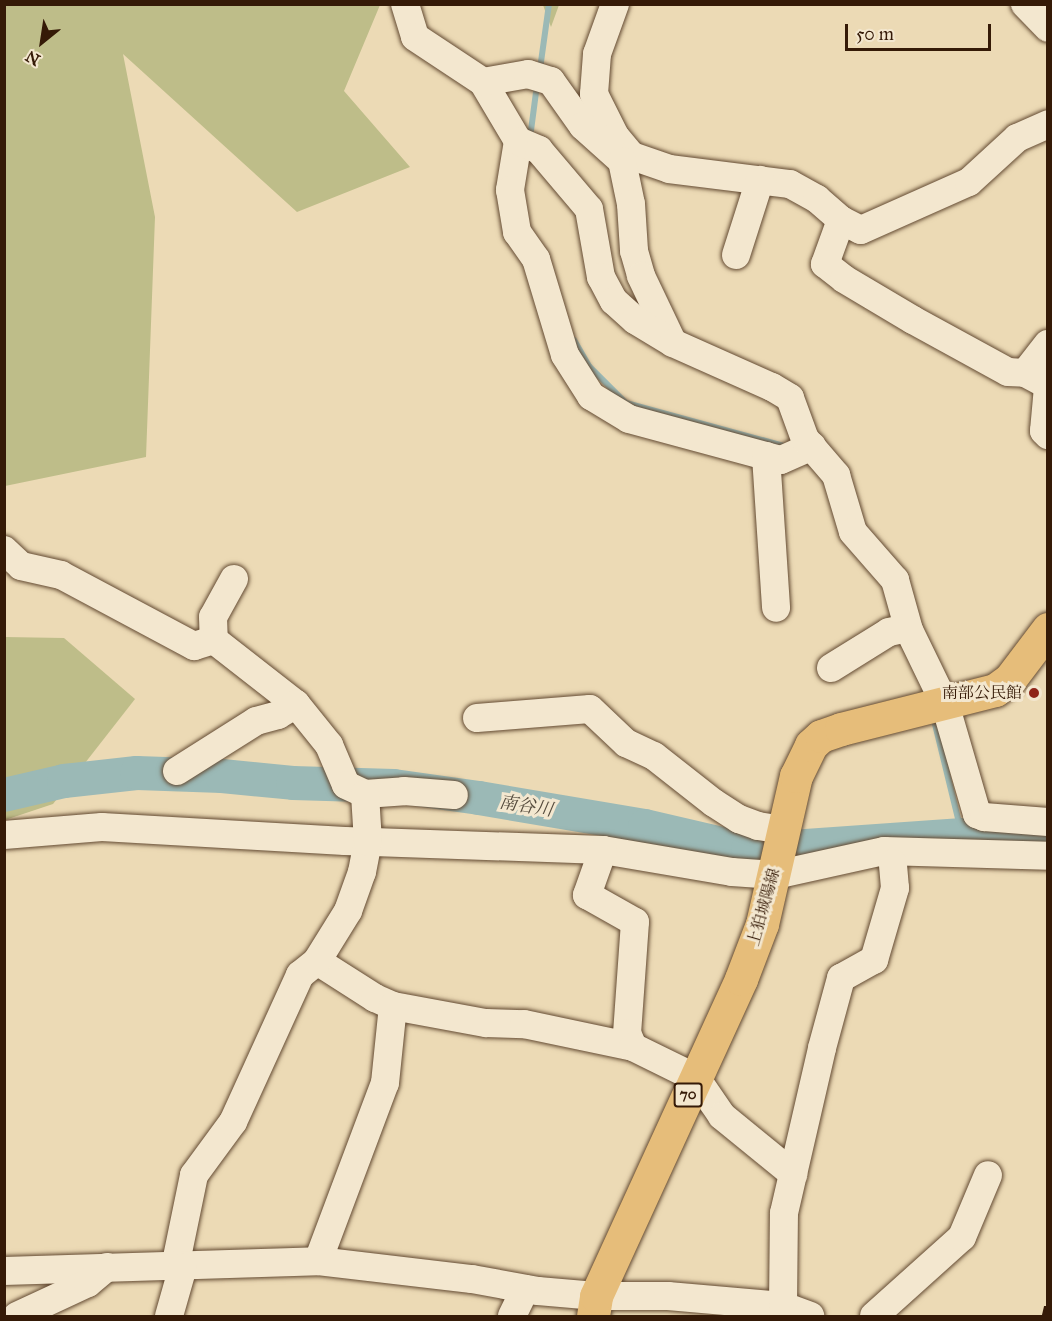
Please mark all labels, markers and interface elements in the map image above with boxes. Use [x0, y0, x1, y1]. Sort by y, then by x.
north arrow [12, 12, 72, 72]
scale bar [848, 12, 994, 50]
text: 50 m [856, 23, 894, 45]
text: N [22, 46, 43, 70]
place label: 南部公民館 [942, 683, 1022, 703]
marker: 南部公民館 [1027, 686, 1041, 700]
water label: 南谷川 [498, 791, 554, 821]
street label: 上狛城陽線 [744, 866, 784, 948]
road number: 70 [673, 1083, 703, 1107]

